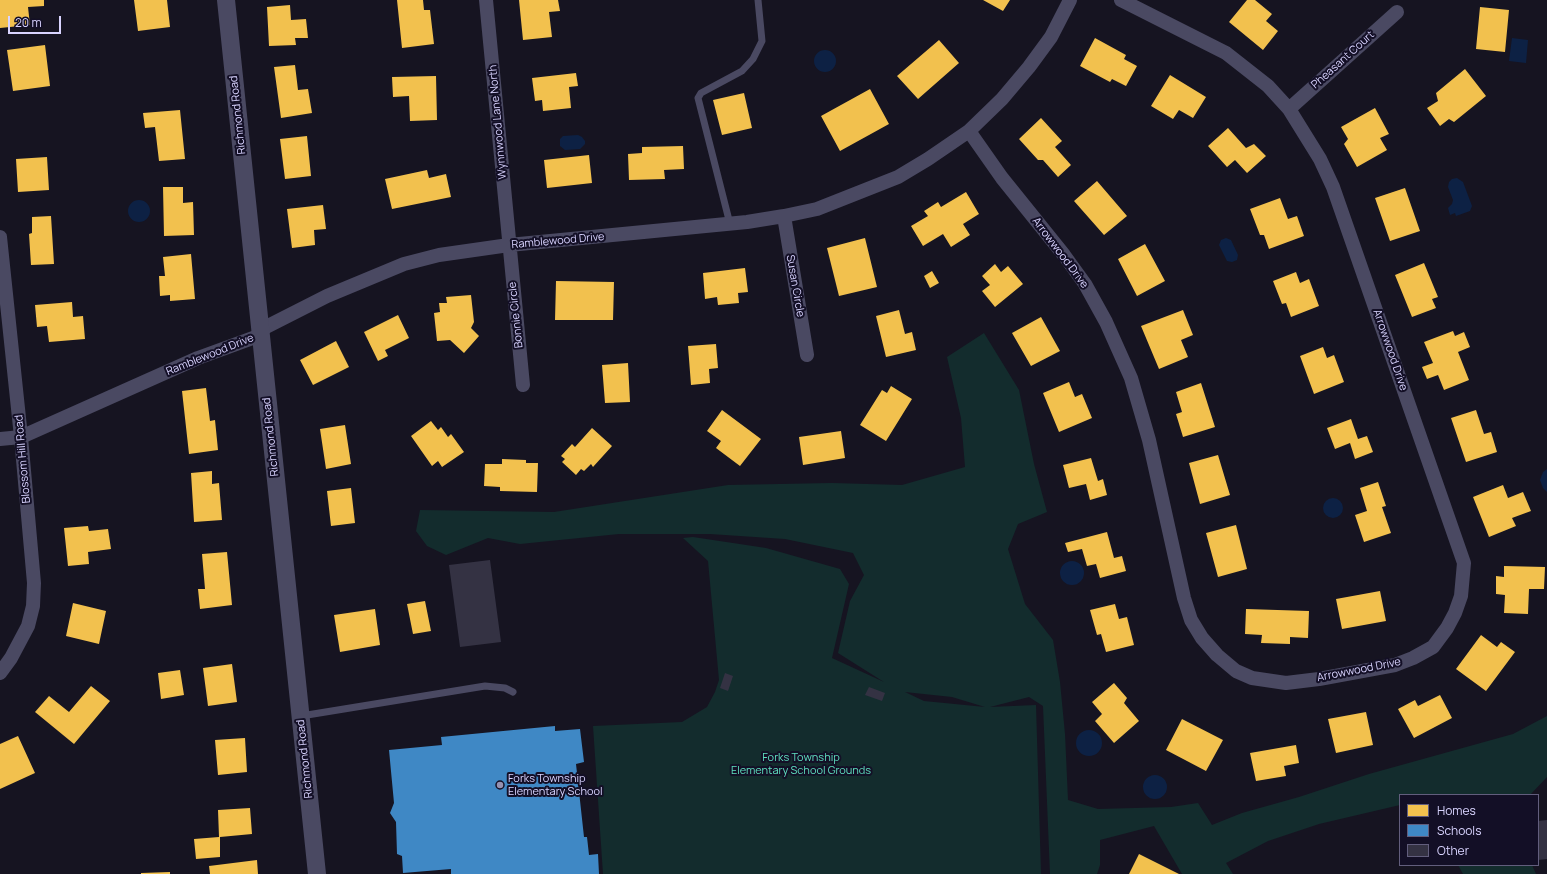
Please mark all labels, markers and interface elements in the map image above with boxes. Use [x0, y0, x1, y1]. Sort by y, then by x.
scale bar [10, 8, 63, 34]
text: 20 m [15, 14, 42, 31]
street label: Pheasant Court [1309, 28, 1377, 92]
street label: Wynnwood Lane North [486, 64, 510, 180]
street label: Richmond Road [227, 75, 249, 155]
street label: Arrowwood Drive [1029, 215, 1091, 291]
street label: Ramblewood Drive [511, 230, 605, 252]
street label: Susan Circle [783, 254, 807, 318]
street label: Bonnie Circle [506, 281, 526, 349]
street label: Arrowwood Drive [1370, 308, 1410, 392]
street label: Ramblewood Drive [164, 331, 256, 379]
street label: Richmond Road [260, 397, 282, 477]
street label: Blossom Hill Road [13, 414, 33, 504]
street label: Arrowwood Drive [1316, 655, 1402, 685]
street label: Richmond Road [294, 719, 316, 799]
park label: Forks Township Elementary School Grounds [731, 751, 871, 777]
place label: Forks Township Elementary School [508, 772, 603, 798]
marker: Forks Township Elementary School [495, 780, 505, 790]
legend [1399, 794, 1539, 866]
text: Homes [1437, 802, 1476, 819]
text: Schools [1437, 822, 1481, 839]
text: Other [1437, 842, 1469, 859]

